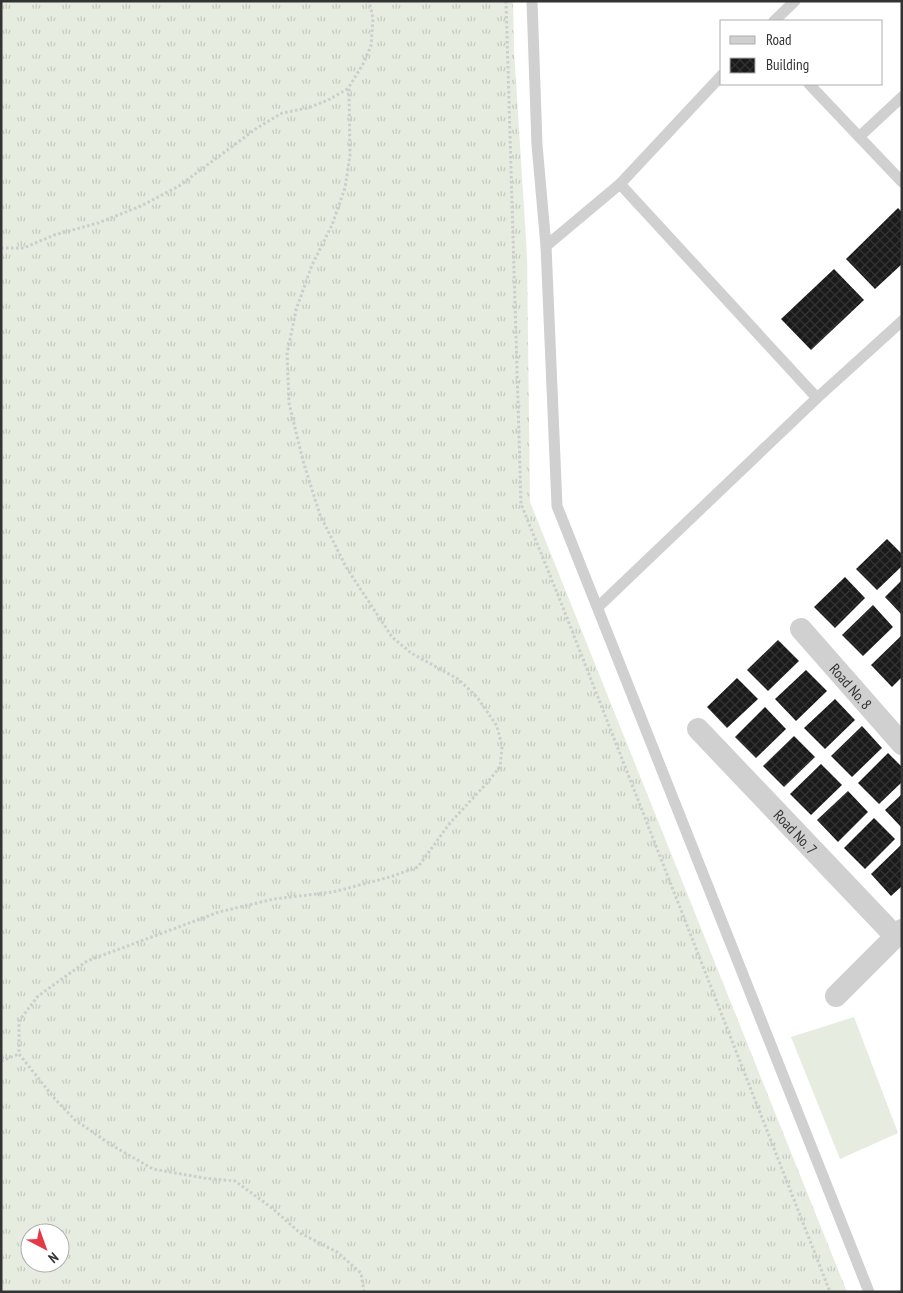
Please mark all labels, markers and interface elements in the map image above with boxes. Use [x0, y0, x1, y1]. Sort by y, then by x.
legend [720, 20, 883, 85]
text: Road [766, 30, 792, 49]
text: Building [766, 55, 809, 74]
street label: Road No. 8 [826, 659, 876, 713]
street label: Road No. 7 [770, 805, 822, 858]
north arrow [20, 1223, 70, 1273]
text: N [45, 1249, 62, 1267]

